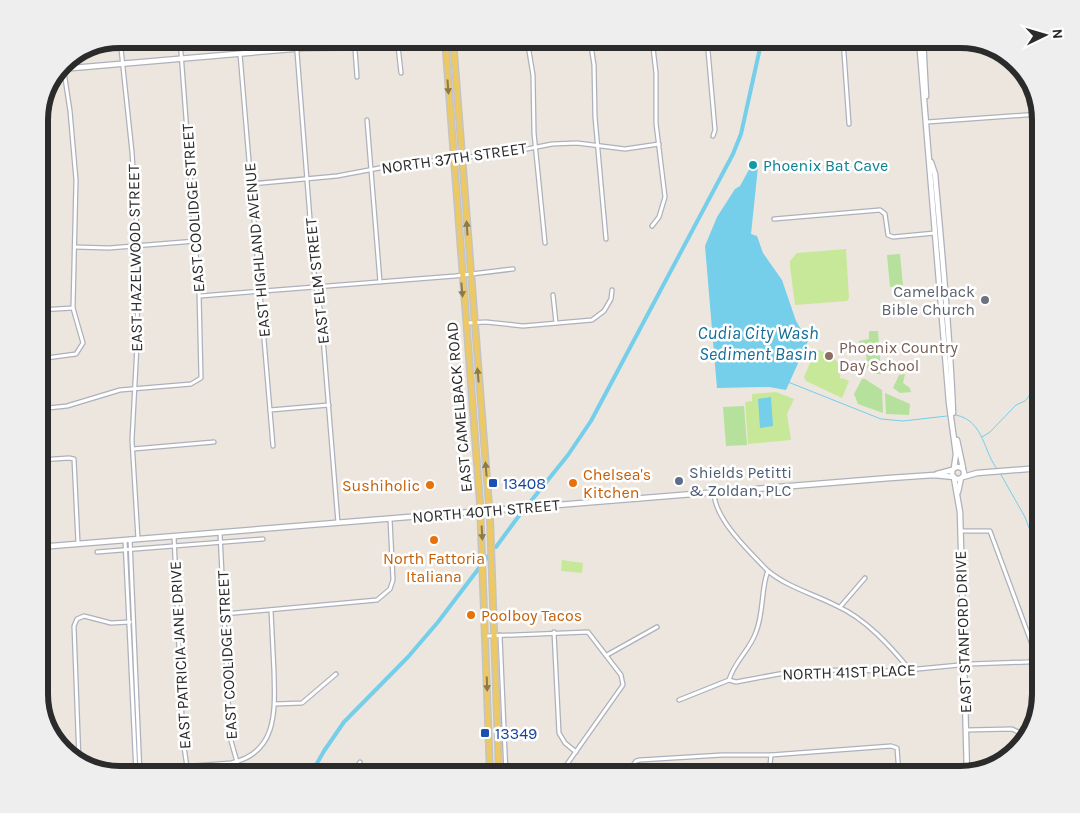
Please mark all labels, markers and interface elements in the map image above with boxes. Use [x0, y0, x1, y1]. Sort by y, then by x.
north arrow [1020, 10, 1070, 60]
text: N [1049, 28, 1066, 40]
one-way arrow [444, 79, 452, 95]
street label: EAST COOLIDGE STREET [178, 123, 208, 293]
street label: NORTH 37TH STREET [380, 138, 528, 178]
place label: Phoenix Bat Cave [763, 156, 888, 175]
marker: Phoenix Bat Cave [747, 159, 759, 171]
street label: EAST HIGHLAND AVENUE [240, 162, 274, 338]
street label: EAST HAZELWOOD STREET [124, 164, 146, 352]
street label: EAST ELM STREET [301, 217, 333, 345]
one-way arrow [463, 220, 471, 236]
one-way arrow [458, 282, 466, 298]
place label: Camelback Bible Church [881, 282, 975, 319]
marker: Camelback Bible Church [979, 294, 991, 306]
street label: EAST CAMELBACK ROAD [442, 321, 476, 493]
water label: Cudia City Wash Sediment Basin [697, 322, 819, 365]
place label: Phoenix Country Day School [839, 338, 959, 375]
marker: Phoenix Country Day School [823, 350, 835, 362]
one-way arrow [474, 367, 482, 383]
one-way arrow [481, 460, 489, 476]
place label: Shields Petitti & Zoldan, PLC [689, 463, 792, 500]
place label: Chelsea's Kitchen [583, 465, 651, 502]
place label: 13408 [503, 474, 546, 493]
marker: Shields Petitti & Zoldan, PLC [673, 475, 685, 487]
place label: Sushiholic [342, 476, 420, 495]
marker: 13408 [487, 477, 499, 489]
marker: Chelsea's Kitchen [567, 477, 579, 489]
marker: Sushiholic [424, 479, 436, 491]
street label: NORTH 40TH STREET [411, 495, 561, 527]
one-way arrow [478, 526, 486, 542]
marker: North Fattoria Italiana [428, 534, 440, 546]
place label: North Fattoria Italiana [383, 549, 485, 586]
street label: EAST STANFORD DRIVE [951, 550, 975, 714]
street label: EAST PATRICIA JANE DRIVE [166, 561, 194, 749]
street label: EAST COOLIDGE STREET [213, 570, 241, 740]
place label: Poolboy Tacos [481, 606, 582, 625]
marker: Poolboy Tacos [465, 609, 477, 621]
street label: NORTH 41ST PLACE [782, 660, 916, 684]
one-way arrow [483, 677, 491, 693]
place label: 13349 [495, 724, 537, 743]
marker: 13349 [479, 727, 491, 739]

